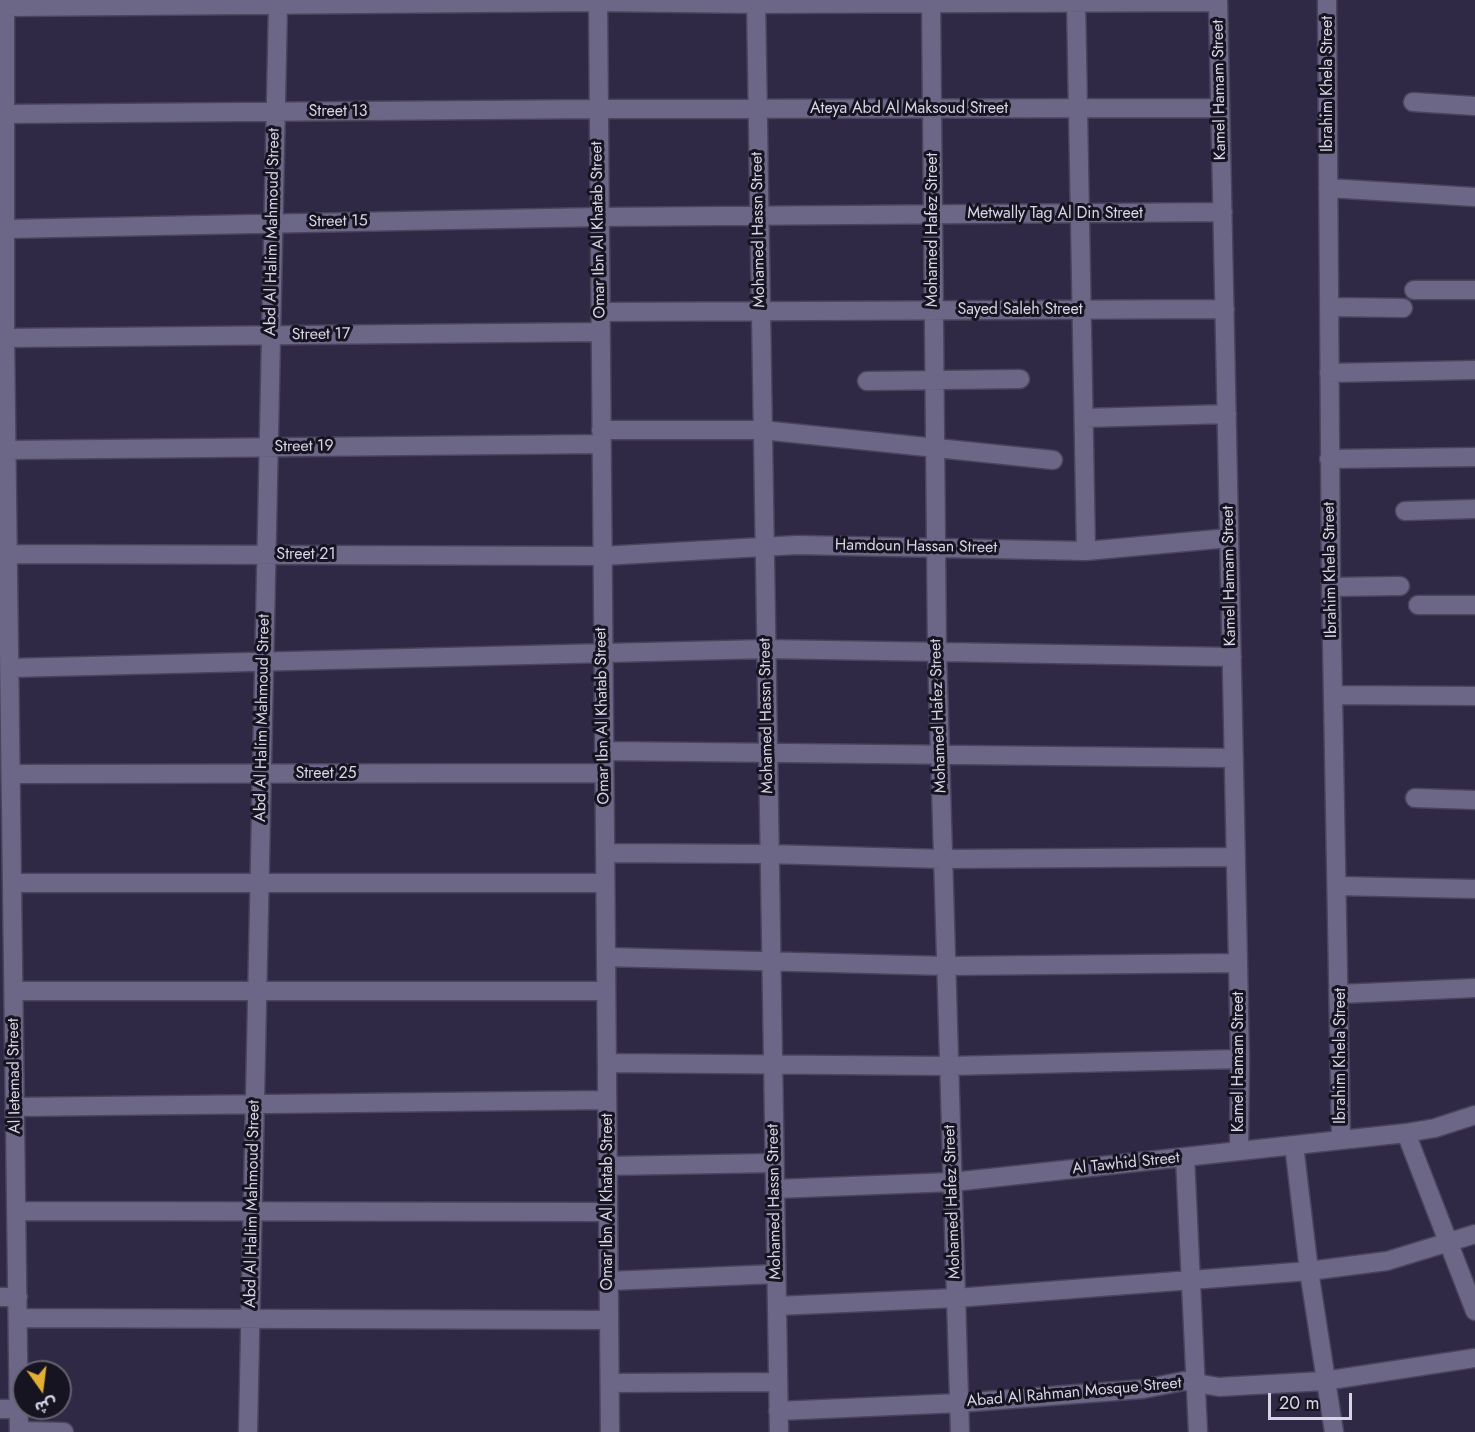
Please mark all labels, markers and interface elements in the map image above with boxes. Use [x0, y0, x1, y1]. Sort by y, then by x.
street label: Ibrahim Khela Street [1318, 16, 1338, 152]
street label: Kamel Hamam Street [1209, 19, 1231, 161]
street label: Ateya Abd Al Maksoud Street [810, 99, 1008, 119]
street label: Street 13 [309, 102, 367, 122]
street label: Abd Al Halim Mahmoud Street [262, 128, 284, 336]
street label: Omar Ibn Al Khatab Street [588, 141, 610, 319]
street label: Mohamed Hassn Street [748, 152, 770, 308]
street label: Mohamed Hafez Street [923, 153, 943, 307]
street label: Metwally Tag Al Din Street [967, 204, 1143, 224]
street label: Street 15 [308, 212, 368, 232]
street label: Sayed Saleh Street [957, 300, 1083, 320]
street label: Street 17 [292, 325, 350, 345]
street label: Street 19 [274, 437, 334, 457]
street label: Ibrahim Khela Street [1320, 502, 1342, 638]
street label: Kamel Hamam Street [1219, 505, 1241, 647]
street label: Hamdoun Hassan Street [835, 536, 997, 558]
street label: Street 21 [276, 545, 336, 565]
street label: Abd Al Halim Mahmoud Street [252, 614, 274, 822]
street label: Omar Ibn Al Khatab Street [592, 627, 614, 805]
street label: Mohamed Hassn Street [756, 638, 778, 794]
street label: Mohamed Hafez Street [927, 638, 951, 794]
street label: Street 25 [295, 764, 357, 784]
street label: Ibrahim Khela Street [1331, 988, 1351, 1124]
street label: Kamel Hamam Street [1229, 992, 1249, 1132]
street label: Al Ietemad Street [4, 1018, 26, 1134]
street label: Abd Al Halim Mahmoud Street [242, 1100, 264, 1308]
street label: Omar Ibn Al Khatab Street [598, 1113, 618, 1291]
street label: Mohamed Hassn Street [764, 1124, 786, 1280]
street label: Mohamed Hafez Street [941, 1124, 965, 1280]
street label: Al Tawhid Street [1071, 1149, 1181, 1179]
north arrow [12, 1360, 72, 1420]
street label: Abad Al Rahman Mosque Street [966, 1374, 1182, 1412]
scale bar [1271, 1381, 1355, 1419]
text: 20 m [1279, 1390, 1319, 1416]
text: ش [33, 1392, 59, 1420]

